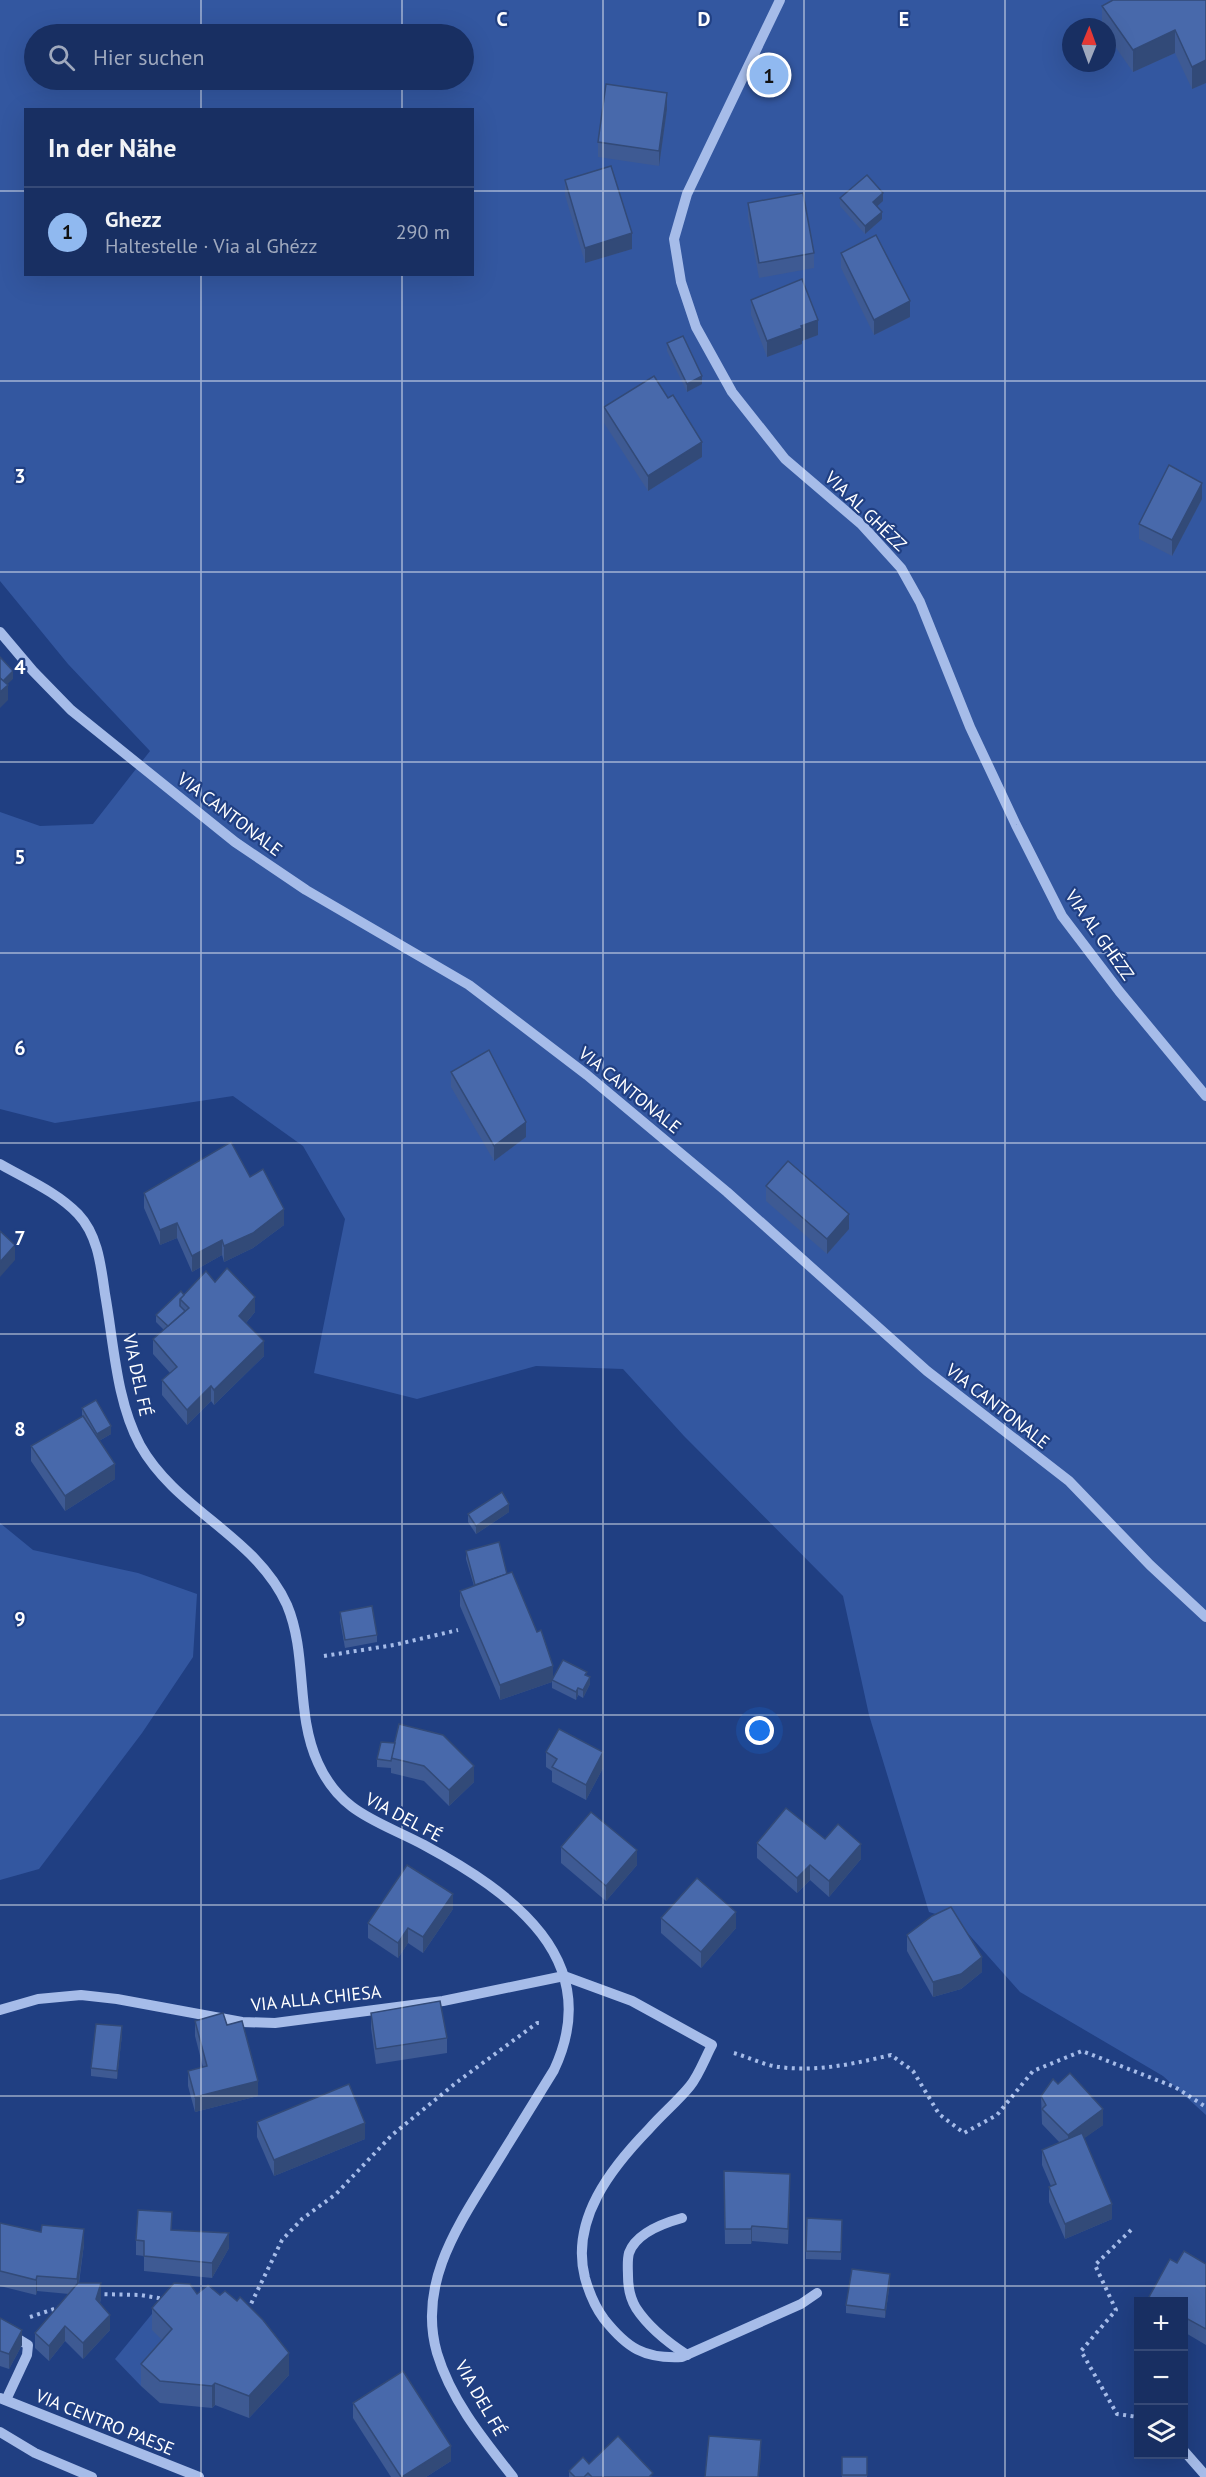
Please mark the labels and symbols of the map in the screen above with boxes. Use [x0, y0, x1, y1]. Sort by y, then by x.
text: C [496, 6, 508, 32]
text: D [698, 6, 711, 32]
text: E [899, 6, 909, 32]
north arrow [1062, 18, 1116, 72]
pin: 1 [750, 52, 788, 98]
text: 3 [14, 463, 26, 489]
street label: VIA AL GHÉZZ [819, 465, 912, 556]
text: 4 [14, 654, 26, 680]
street label: VIA CANTONALE [172, 766, 287, 861]
text: 5 [14, 844, 26, 870]
street label: VIA AL GHÉZZ [1060, 884, 1140, 985]
text: 6 [14, 1035, 26, 1061]
street label: VIA CANTONALE [573, 1041, 686, 1138]
text: 7 [14, 1225, 26, 1251]
street label: VIA DEL FÉ [118, 1331, 158, 1418]
street label: VIA CANTONALE [941, 1358, 1055, 1454]
text: 8 [14, 1416, 26, 1442]
text: 9 [14, 1606, 26, 1632]
your location [745, 1716, 774, 1745]
street label: VIA DEL FÉ [361, 1787, 446, 1847]
street label: VIA ALLA CHIESA [249, 1980, 383, 2016]
street label: VIA DEL FÉ [450, 2355, 512, 2440]
street label: VIA CENTRO PAESE [31, 2383, 178, 2460]

